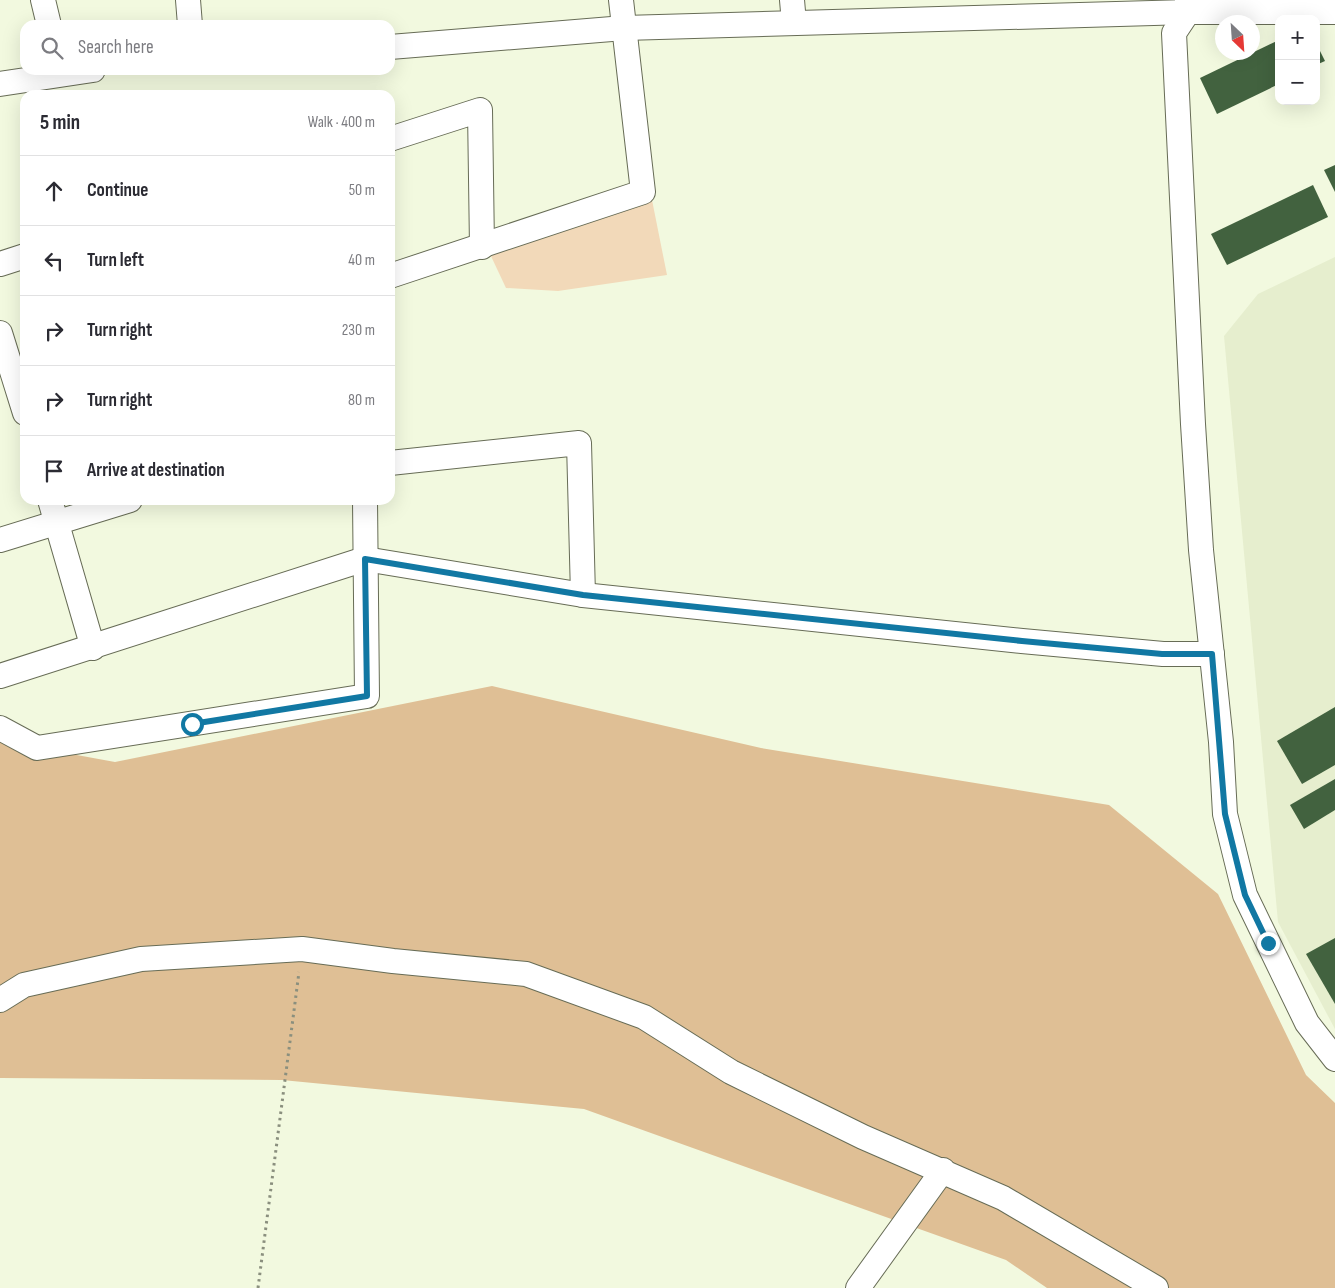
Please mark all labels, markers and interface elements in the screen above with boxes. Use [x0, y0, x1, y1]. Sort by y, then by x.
north arrow [1215, 15, 1260, 60]
map controls [1275, 15, 1320, 105]
button: + [1275, 15, 1320, 60]
search box [20, 20, 395, 75]
icon: search [38, 34, 66, 62]
text: Search here [78, 36, 154, 59]
button: − [1275, 60, 1320, 105]
text: 5 min [40, 110, 80, 135]
text: Walk · 400 m [308, 113, 375, 132]
icon: ahead [40, 177, 68, 205]
text: Continue [87, 179, 148, 202]
text: 50 m [349, 181, 375, 200]
icon: left [40, 247, 68, 275]
text: Turn left [87, 249, 144, 272]
text: 40 m [348, 251, 375, 270]
icon: right [40, 317, 68, 345]
text: Turn right [87, 319, 152, 342]
text: 230 m [342, 321, 375, 340]
icon: right [40, 387, 68, 415]
text: Turn right [87, 389, 152, 412]
text: 80 m [348, 391, 375, 410]
icon: arrive [40, 457, 68, 485]
text: Arrive at destination [87, 459, 225, 482]
route start [181, 713, 204, 736]
route end [1257, 932, 1280, 955]

